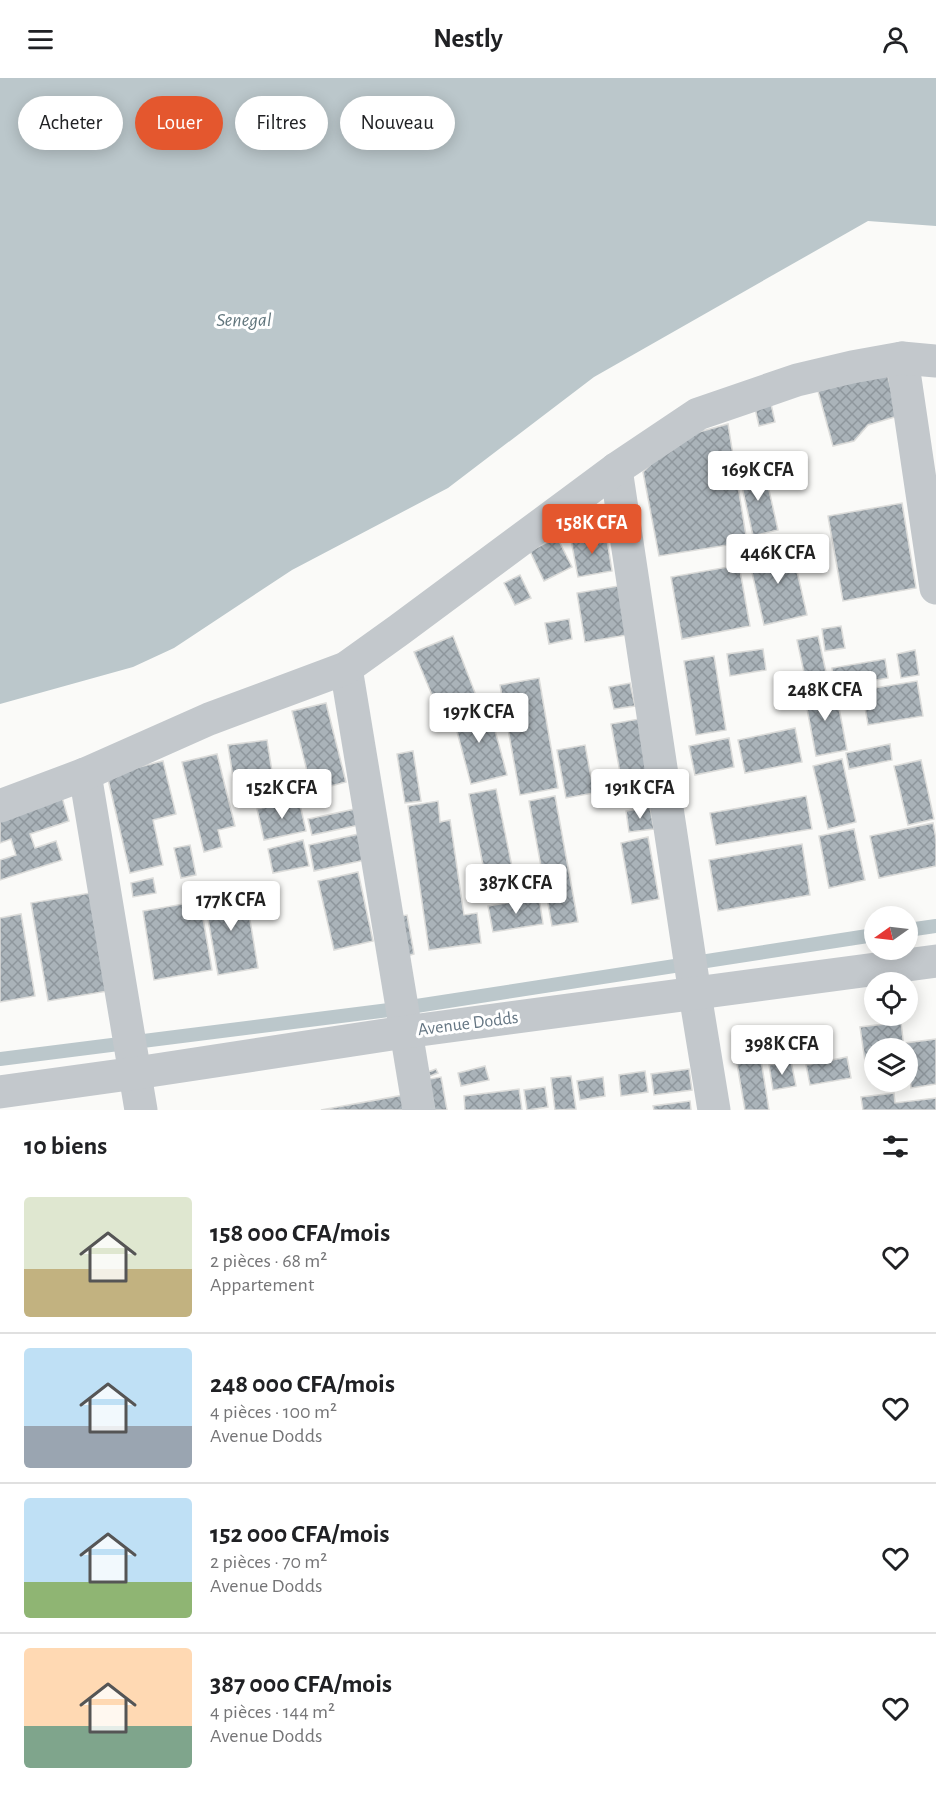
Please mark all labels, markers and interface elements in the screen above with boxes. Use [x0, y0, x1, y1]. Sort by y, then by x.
icon: menu [24, 23, 57, 56]
icon: person [879, 23, 912, 56]
text: Nestly [433, 25, 503, 52]
chip: Acheter [18, 96, 123, 150]
chip: Louer [135, 96, 223, 150]
chip: Filtres [235, 96, 328, 150]
chip: Nouveau [340, 96, 455, 150]
water label: Senegal [216, 310, 272, 330]
pin: 169K CFA [696, 451, 820, 502]
text: 169K CFA [722, 460, 794, 480]
pin: 158K CFA [530, 504, 654, 555]
text: 158K CFA [556, 513, 628, 533]
pin: 446K CFA [716, 534, 840, 585]
text: 446K CFA [740, 543, 816, 563]
pin: 248K CFA [763, 671, 887, 722]
text: 248K CFA [788, 680, 863, 700]
pin: 197K CFA [417, 693, 541, 744]
text: 197K CFA [443, 702, 515, 722]
pin: 152K CFA [220, 769, 344, 820]
pin: 191K CFA [578, 769, 702, 820]
text: 152K CFA [247, 778, 317, 798]
text: 191K CFA [605, 778, 675, 798]
pin: 387K CFA [454, 864, 578, 915]
text: 387K CFA [480, 873, 552, 893]
pin: 177K CFA [169, 881, 293, 932]
text: 177K CFA [196, 890, 266, 910]
north arrow [864, 906, 918, 960]
map controls [864, 906, 918, 1092]
button: locate [864, 972, 918, 1026]
street label: Avenue Dodds [417, 1009, 519, 1039]
pin: 398K CFA [720, 1025, 844, 1076]
text: 398K CFA [745, 1034, 819, 1054]
button: layers [864, 1038, 918, 1092]
icon: filters [879, 1130, 912, 1163]
text: 10 biens [24, 1133, 107, 1159]
text: 158 000 CFA/mois [210, 1220, 390, 1246]
icon: home [72, 1221, 144, 1293]
icon: heart [879, 1241, 912, 1274]
text: 2 pièces · 68 m² [210, 1251, 327, 1271]
text: Appartement [210, 1275, 314, 1295]
text: 248 000 CFA/mois [210, 1371, 395, 1397]
icon: home [72, 1372, 144, 1444]
icon: heart [879, 1392, 912, 1425]
text: 4 pièces · 100 m² [210, 1402, 337, 1422]
text: Avenue Dodds [210, 1426, 322, 1446]
text: 152 000 CFA/mois [210, 1521, 390, 1547]
icon: home [72, 1522, 144, 1594]
icon: heart [879, 1542, 912, 1575]
text: 2 pièces · 70 m² [210, 1552, 327, 1572]
text: Avenue Dodds [210, 1576, 322, 1596]
text: 387 000 CFA/mois [210, 1671, 392, 1697]
icon: home [72, 1672, 144, 1744]
icon: heart [879, 1692, 912, 1725]
text: 4 pièces · 144 m² [210, 1702, 335, 1722]
text: Avenue Dodds [210, 1726, 322, 1746]

